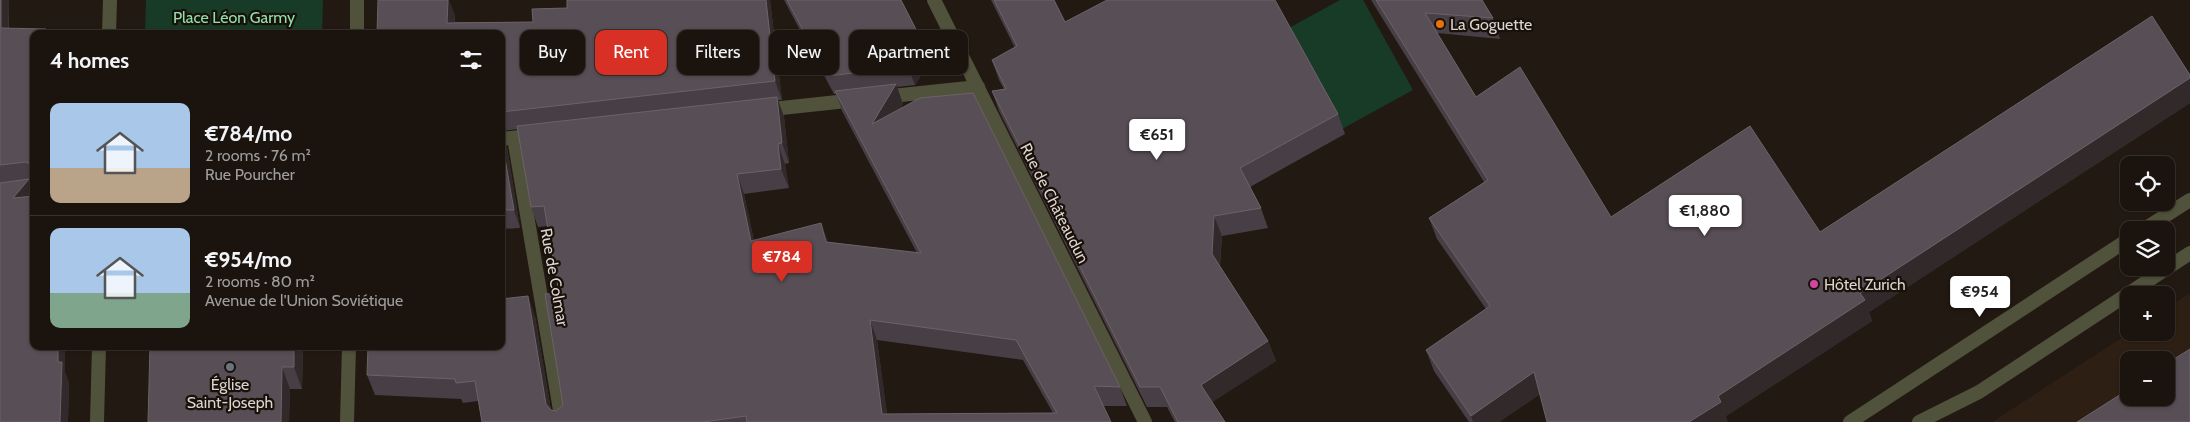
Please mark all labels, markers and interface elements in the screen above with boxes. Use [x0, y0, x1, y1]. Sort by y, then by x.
park label: Place Léon Garmy [173, 8, 295, 27]
place label: La Goguette [1450, 15, 1532, 34]
marker: La Goguette [1434, 18, 1446, 30]
chip: Buy [520, 30, 585, 75]
chip: Rent [595, 30, 667, 75]
chip: Filters [677, 30, 759, 75]
chip: New [769, 30, 839, 75]
chip: Apartment [849, 30, 968, 75]
icon: filters [457, 46, 485, 74]
text: 4 homes [50, 48, 129, 73]
pin: €651 [1127, 119, 1187, 161]
text: €784/mo [205, 121, 292, 146]
icon: home [90, 123, 150, 183]
text: €651 [1140, 125, 1174, 144]
street label: Rue de Châteaudun [1016, 140, 1093, 266]
text: 2 rooms · 76 m² [205, 146, 311, 165]
map controls [2120, 156, 2175, 406]
button: locate [2120, 156, 2175, 211]
text: Rue Pourcher [205, 165, 295, 184]
pin: €1,880 [1664, 194, 1746, 237]
text: €1,880 [1680, 201, 1730, 220]
button: layers [2120, 221, 2175, 276]
street label: Rue de Colmar [537, 227, 573, 329]
pin: €784 [752, 240, 812, 283]
text: €954/mo [205, 247, 292, 272]
text: €784 [763, 247, 801, 266]
icon: home [90, 248, 150, 308]
text: 2 rooms · 80 m² [205, 272, 315, 291]
place label: Hôtel Zurich [1824, 275, 1906, 294]
pin: €954 [1950, 276, 2010, 318]
marker: Hôtel Zurich [1808, 278, 1820, 290]
text: €954 [1961, 282, 1999, 301]
button: + [2120, 286, 2175, 341]
text: Avenue de l'Union Soviétique [205, 291, 403, 310]
button: − [2120, 351, 2175, 406]
marker: Église Saint-Joseph [224, 361, 236, 373]
place label: Église Saint-Joseph [187, 375, 273, 412]

